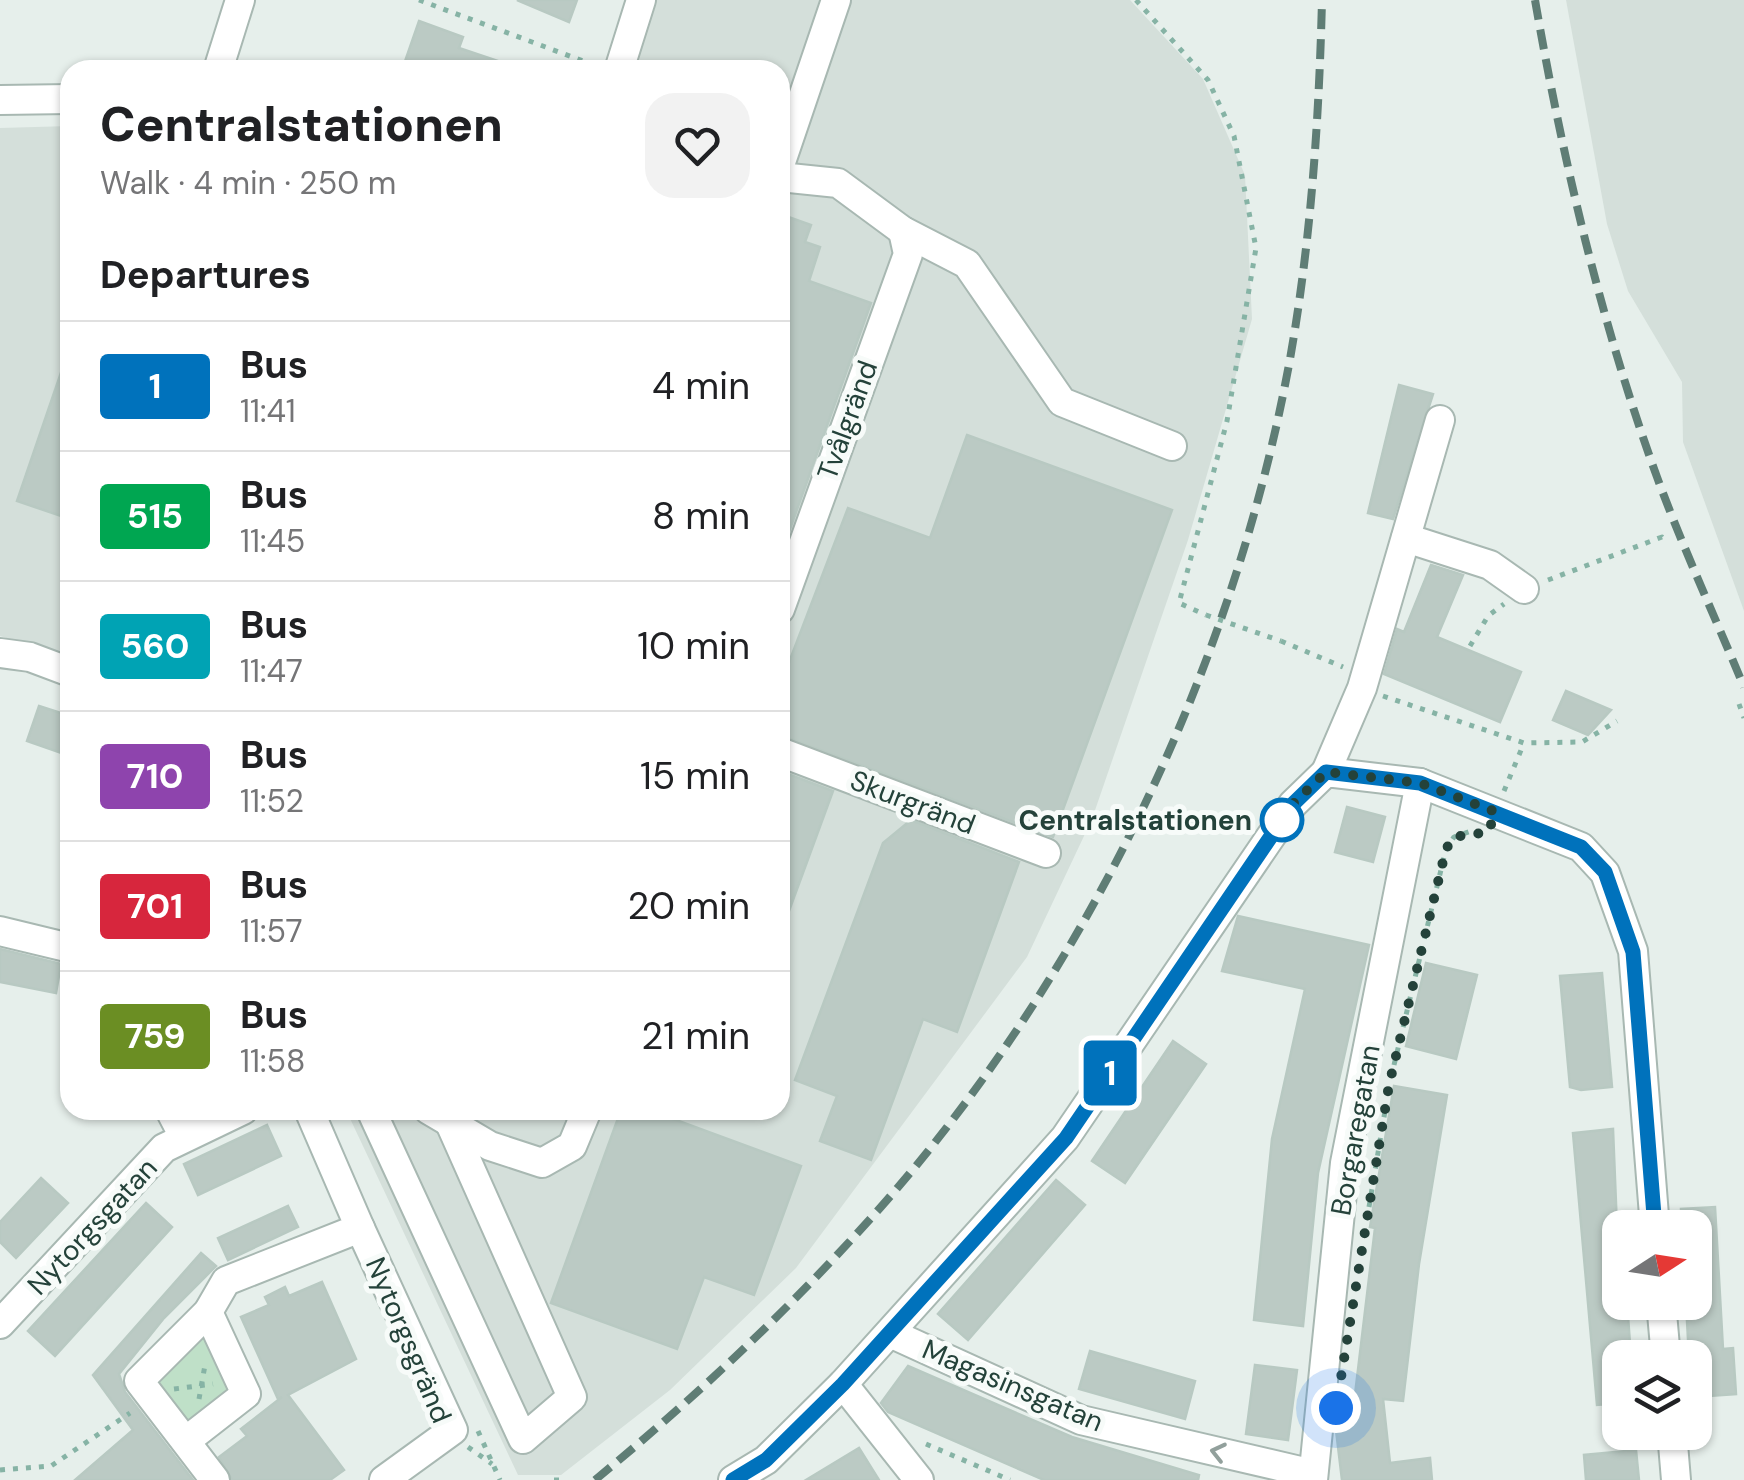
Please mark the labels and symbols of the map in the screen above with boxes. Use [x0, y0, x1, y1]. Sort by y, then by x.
street label: Tvålgränd [809, 355, 886, 485]
street label: Skurgränd [845, 762, 981, 843]
marker: Centralstationen [1261, 799, 1303, 841]
place label: Centralstationen [1019, 802, 1252, 839]
line badge: 1 [1078, 1040, 1142, 1106]
street label: Borgaregatan [1322, 1042, 1389, 1218]
street label: Nytorgsgatan [19, 1150, 165, 1303]
north arrow [1602, 1210, 1712, 1320]
street label: Nytorgsgränd [357, 1252, 460, 1429]
street label: Magasinsgatan [917, 1331, 1109, 1440]
your location [1311, 1383, 1361, 1433]
one-way arrow [1210, 1443, 1227, 1464]

